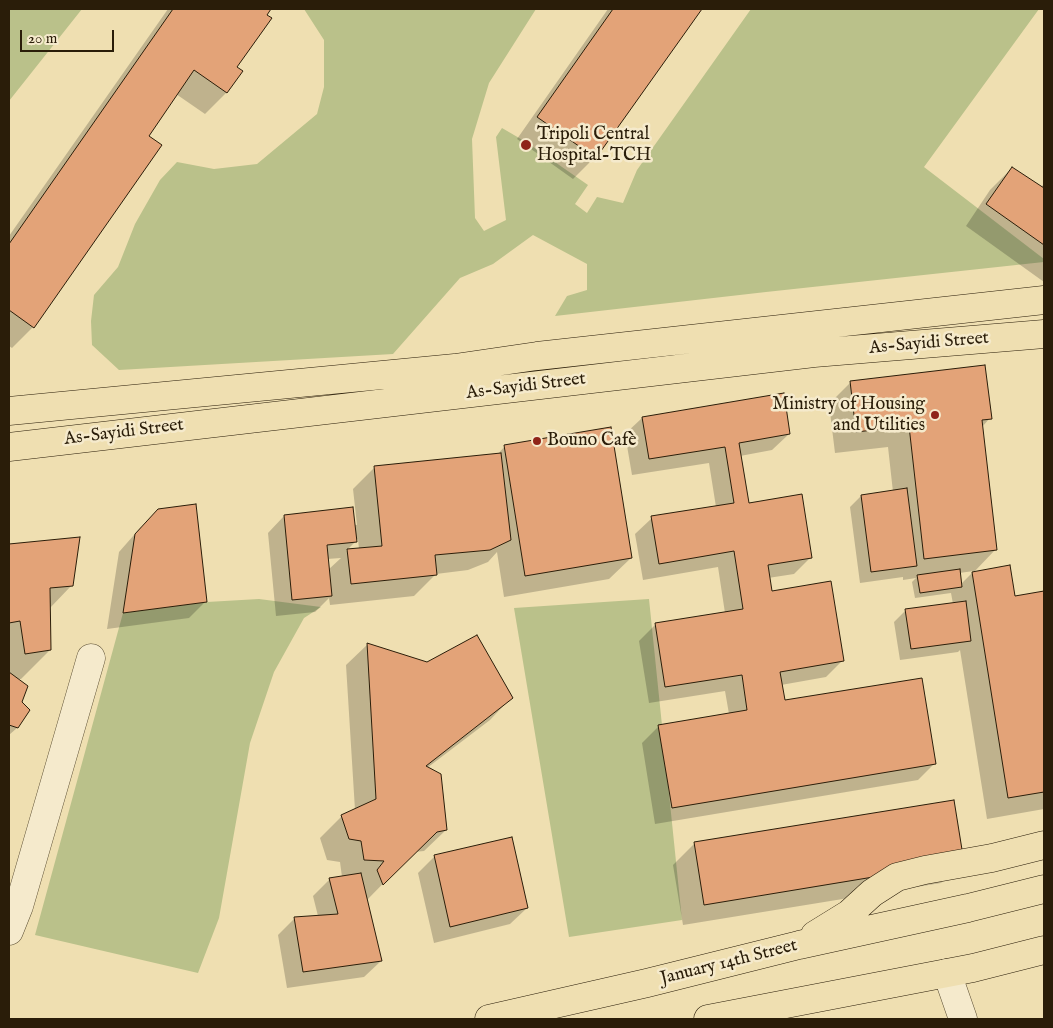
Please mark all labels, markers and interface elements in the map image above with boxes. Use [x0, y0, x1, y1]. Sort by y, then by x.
scale bar [22, 20, 116, 52]
text: 20 m [28, 29, 57, 48]
place label: Tripoli Central Hospital-TCH [537, 124, 651, 166]
marker: Tripoli Central Hospital-TCH [519, 138, 533, 152]
street label: As-Sayidi Street [868, 328, 990, 360]
street label: As-Sayidi Street [465, 369, 587, 405]
place label: Ministry of Housing and Utilities [772, 394, 925, 436]
marker: Ministry of Housing and Utilities [929, 409, 941, 421]
street label: As-Sayidi Street [63, 415, 185, 451]
place label: Bouno Cafè [547, 430, 636, 452]
marker: Bouno Cafè [531, 435, 543, 447]
street label: January 14th Street [658, 936, 800, 990]

